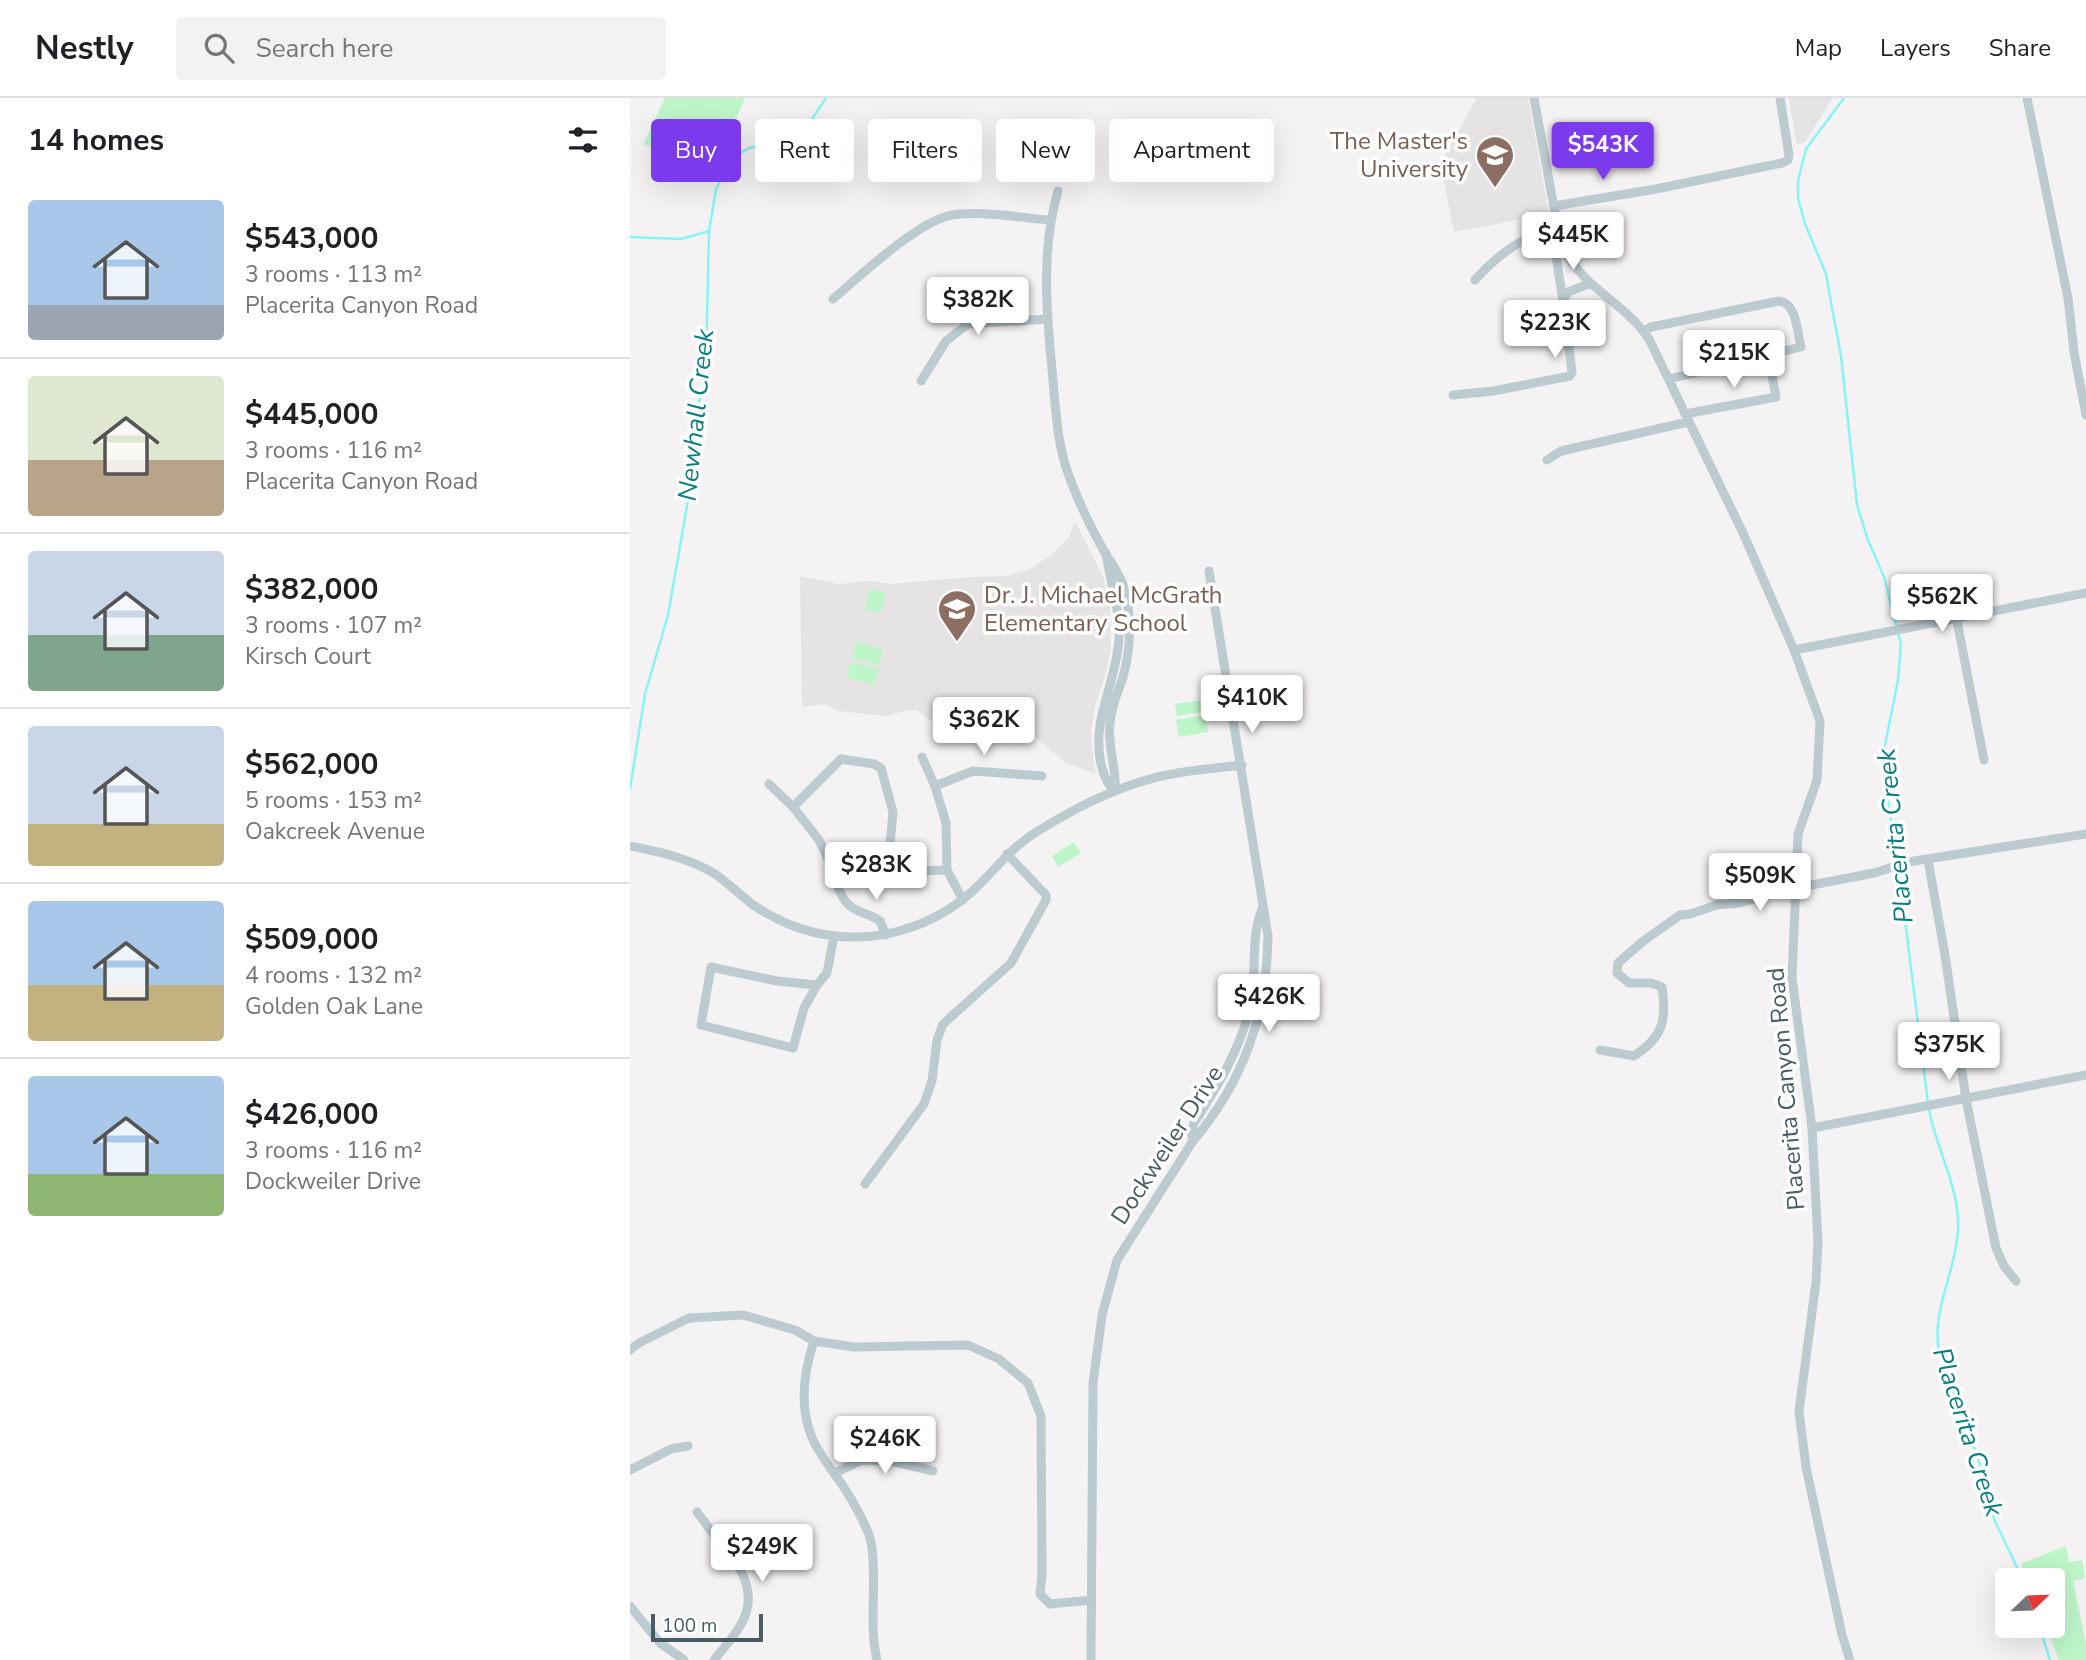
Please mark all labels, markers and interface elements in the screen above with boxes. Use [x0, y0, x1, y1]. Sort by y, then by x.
search box [176, 17, 666, 80]
text: Nestly [35, 26, 134, 71]
icon: search [200, 29, 238, 67]
text: Search here [256, 31, 393, 66]
text: Map [1795, 32, 1842, 64]
text: Layers [1880, 32, 1951, 64]
text: Share [1989, 32, 2051, 64]
chip: Buy [651, 119, 741, 182]
chip: Rent [755, 119, 854, 182]
chip: Filters [868, 119, 982, 182]
chip: New [996, 119, 1095, 182]
chip: Apartment [1109, 119, 1274, 182]
text: 14 homes [28, 120, 164, 161]
icon: filters [564, 121, 602, 159]
pin: $543K [1554, 122, 1652, 182]
place label: The Master's University [1330, 125, 1469, 185]
text: $543K [1568, 129, 1638, 160]
school or university icon: The Master's University [1474, 134, 1516, 189]
pin: $445K [1524, 212, 1622, 272]
text: $543,000 [245, 218, 378, 259]
text: $445K [1538, 219, 1608, 250]
icon: home [84, 228, 168, 312]
text: 3 rooms · 113 m² [245, 259, 422, 290]
pin: $382K [929, 278, 1027, 337]
text: $382K [943, 284, 1013, 315]
text: Placerita Canyon Road [245, 290, 478, 321]
pin: $223K [1506, 300, 1604, 360]
text: $223K [1520, 307, 1590, 338]
water label: Newhall Creek [670, 326, 723, 503]
pin: $215K [1685, 330, 1783, 390]
text: $215K [1699, 337, 1769, 368]
text: $445,000 [245, 394, 378, 435]
icon: home [84, 404, 168, 488]
text: 3 rooms · 116 m² [245, 435, 422, 466]
text: Placerita Canyon Road [245, 466, 478, 497]
text: $382,000 [245, 569, 378, 610]
pin: $562K [1893, 574, 1991, 634]
icon: home [84, 579, 168, 663]
place label: Dr. J. Michael McGrath Elementary School [984, 579, 1222, 639]
text: $562K [1907, 581, 1977, 612]
school or university icon: Dr. J. Michael McGrath Elementary School [936, 588, 978, 643]
text: 3 rooms · 107 m² [245, 610, 422, 641]
text: Kirsch Court [245, 641, 371, 672]
pin: $410K [1203, 676, 1301, 735]
text: $410K [1217, 682, 1287, 713]
pin: $362K [935, 698, 1033, 757]
text: $362K [949, 704, 1019, 735]
text: $562,000 [245, 744, 378, 785]
water label: Placerita Creek [1868, 746, 1922, 925]
icon: home [84, 754, 168, 838]
text: 5 rooms · 153 m² [245, 785, 422, 816]
text: Oakcreek Avenue [245, 816, 425, 847]
pin: $283K [827, 842, 925, 902]
text: $283K [841, 849, 911, 880]
pin: $509K [1711, 854, 1809, 913]
text: $509K [1725, 860, 1795, 891]
text: $509,000 [245, 919, 378, 960]
icon: home [84, 929, 168, 1013]
text: 4 rooms · 132 m² [245, 960, 422, 991]
street label: Placerita Canyon Road [1759, 966, 1813, 1212]
pin: $426K [1220, 974, 1318, 1034]
text: $426K [1234, 981, 1304, 1012]
text: Golden Oak Lane [245, 991, 423, 1022]
pin: $375K [1900, 1023, 1998, 1082]
text: $375K [1914, 1029, 1984, 1060]
street label: Dockweiler Drive [1104, 1059, 1230, 1231]
text: $426,000 [245, 1094, 378, 1135]
icon: home [84, 1104, 168, 1188]
text: 3 rooms · 116 m² [245, 1135, 422, 1166]
text: Dockweiler Drive [245, 1166, 421, 1197]
water label: Placerita Creek [1924, 1343, 2012, 1522]
pin: $246K [836, 1416, 934, 1476]
text: $246K [850, 1423, 920, 1454]
pin: $249K [713, 1524, 811, 1584]
text: $249K [727, 1531, 797, 1562]
north arrow [1995, 1568, 2065, 1638]
map controls [1995, 1568, 2065, 1638]
scale bar [651, 1611, 763, 1643]
text: 100 m [662, 1613, 717, 1639]

